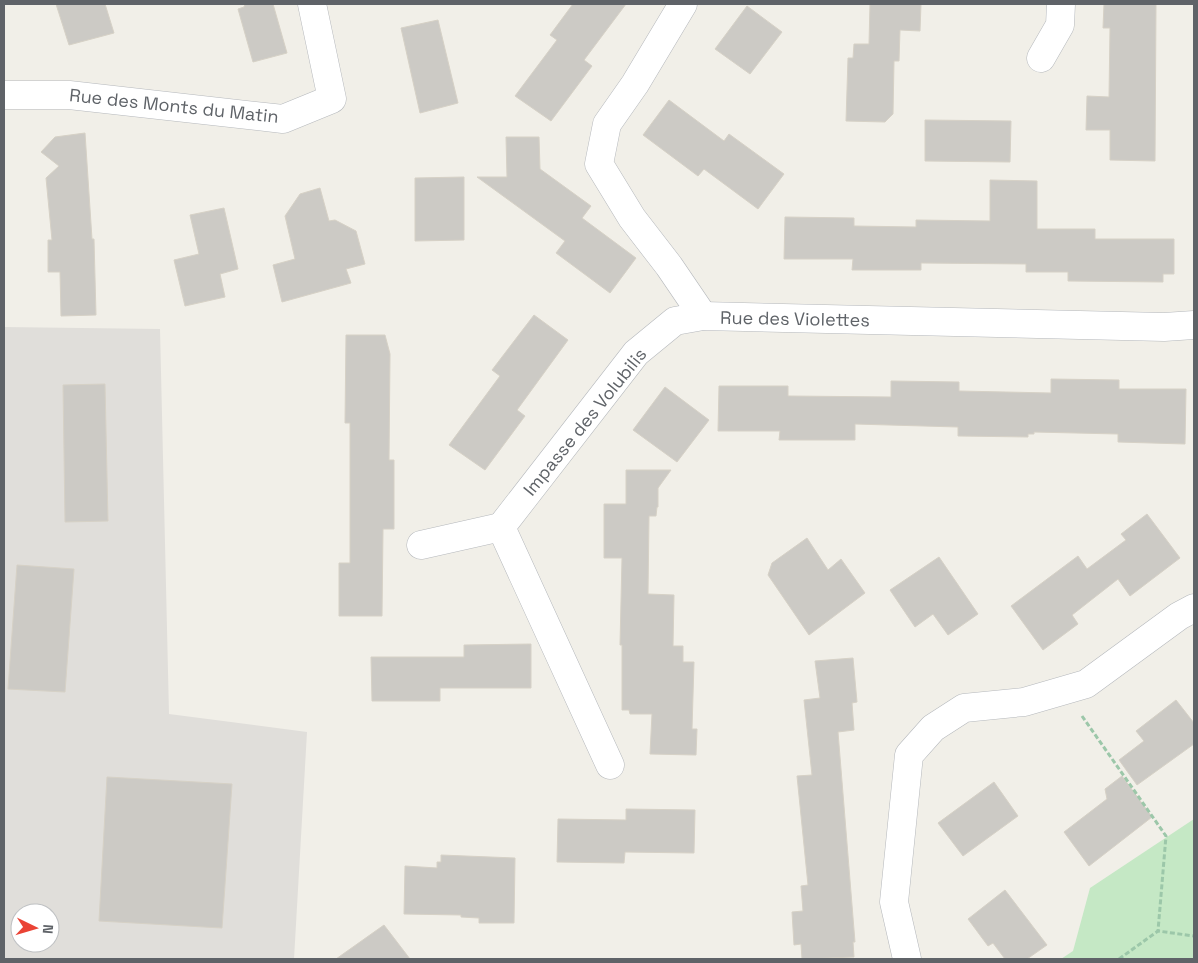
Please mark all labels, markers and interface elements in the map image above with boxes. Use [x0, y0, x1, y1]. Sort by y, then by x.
street label: Rue des Monts du Matin [68, 83, 280, 128]
street label: Rue des Violettes [720, 306, 870, 331]
street label: Impasse des Volubilis [518, 343, 651, 500]
north arrow [10, 903, 60, 953]
text: N [39, 924, 57, 935]

